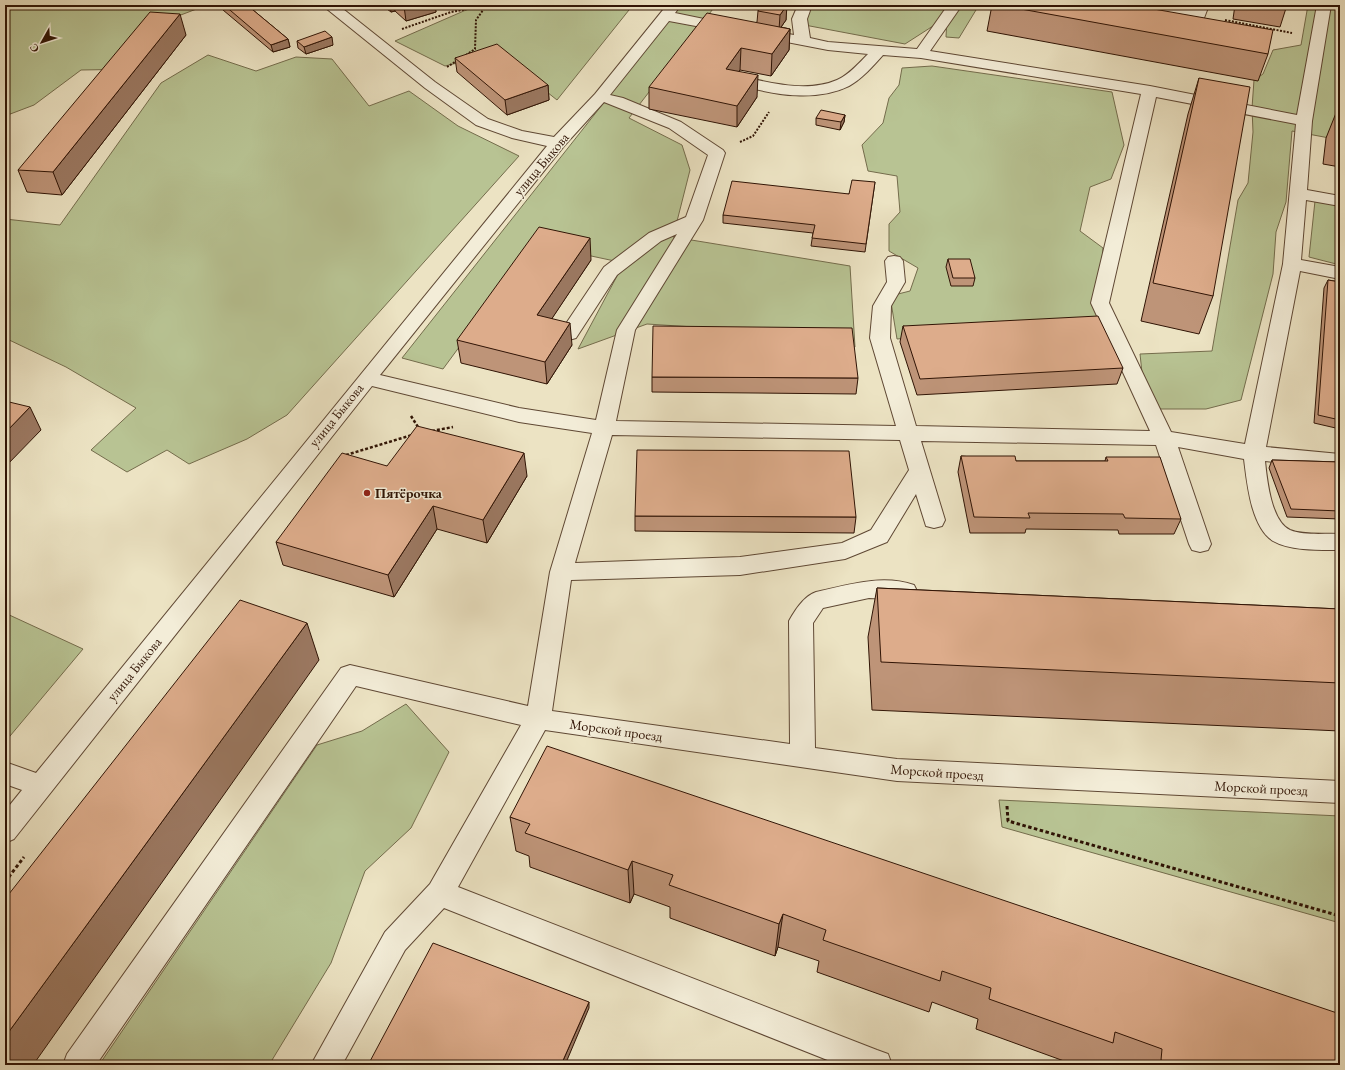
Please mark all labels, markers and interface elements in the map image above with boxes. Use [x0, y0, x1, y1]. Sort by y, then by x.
north arrow [22, 22, 62, 62]
text: С [26, 41, 42, 56]
street label: улица Быкова [509, 128, 573, 199]
street label: улица Быкова [305, 379, 368, 451]
place label: Пятёрочка [375, 484, 443, 502]
marker: Пятёрочка [362, 488, 372, 498]
street label: улица Быкова [103, 633, 166, 705]
street label: Морской проезд [568, 715, 664, 746]
street label: Морской проезд [890, 760, 985, 784]
street label: Морской проезд [1214, 777, 1309, 799]

